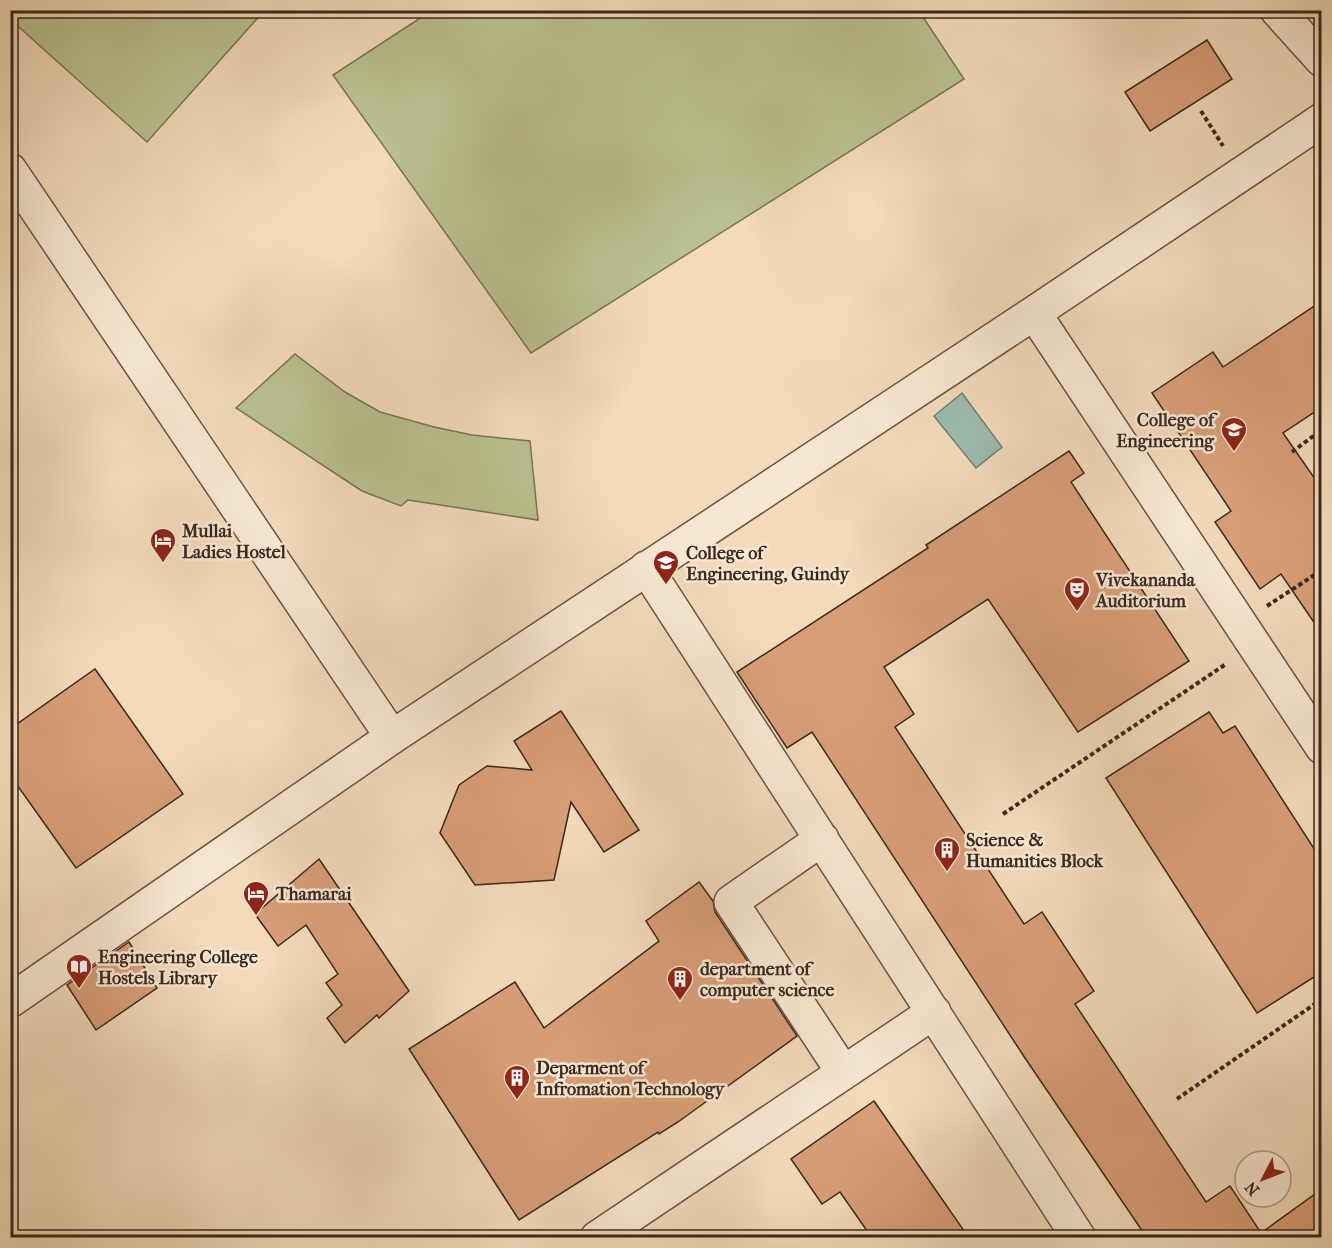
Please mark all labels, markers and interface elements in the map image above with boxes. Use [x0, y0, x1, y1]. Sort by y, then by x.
place label: College of Engineering [1116, 410, 1218, 452]
school or university icon: College of Engineering [1219, 415, 1249, 453]
place label: Mullai Ladies Hostel [181, 521, 287, 563]
hotel icon: Mullai Ladies Hostel [148, 526, 178, 564]
place label: College of Engineering, Guindy [686, 543, 850, 585]
school or university icon: College of Engineering, Guindy [651, 548, 681, 586]
place label: Vivekananda Auditorium [1095, 570, 1196, 612]
theatre icon: Vivekananda Auditorium [1062, 575, 1092, 613]
place label: Science & Humanities Block [966, 830, 1104, 872]
building icon: Science & Humanities Block [932, 835, 962, 873]
hotel icon: Thamarai [241, 879, 271, 917]
place label: Thamarai [275, 884, 352, 905]
place label: Engineering College Hostels Library [98, 947, 258, 989]
library icon: Engineering College Hostels Library [64, 952, 94, 990]
place label: department of computer science [700, 959, 835, 1001]
building icon: department of computer science [665, 964, 695, 1002]
place label: Deparment of Infromation Technology [536, 1058, 726, 1100]
building icon: Deparment of Infromation Technology [502, 1063, 532, 1101]
north arrow [1233, 1149, 1293, 1209]
text: N [1241, 1177, 1263, 1200]

